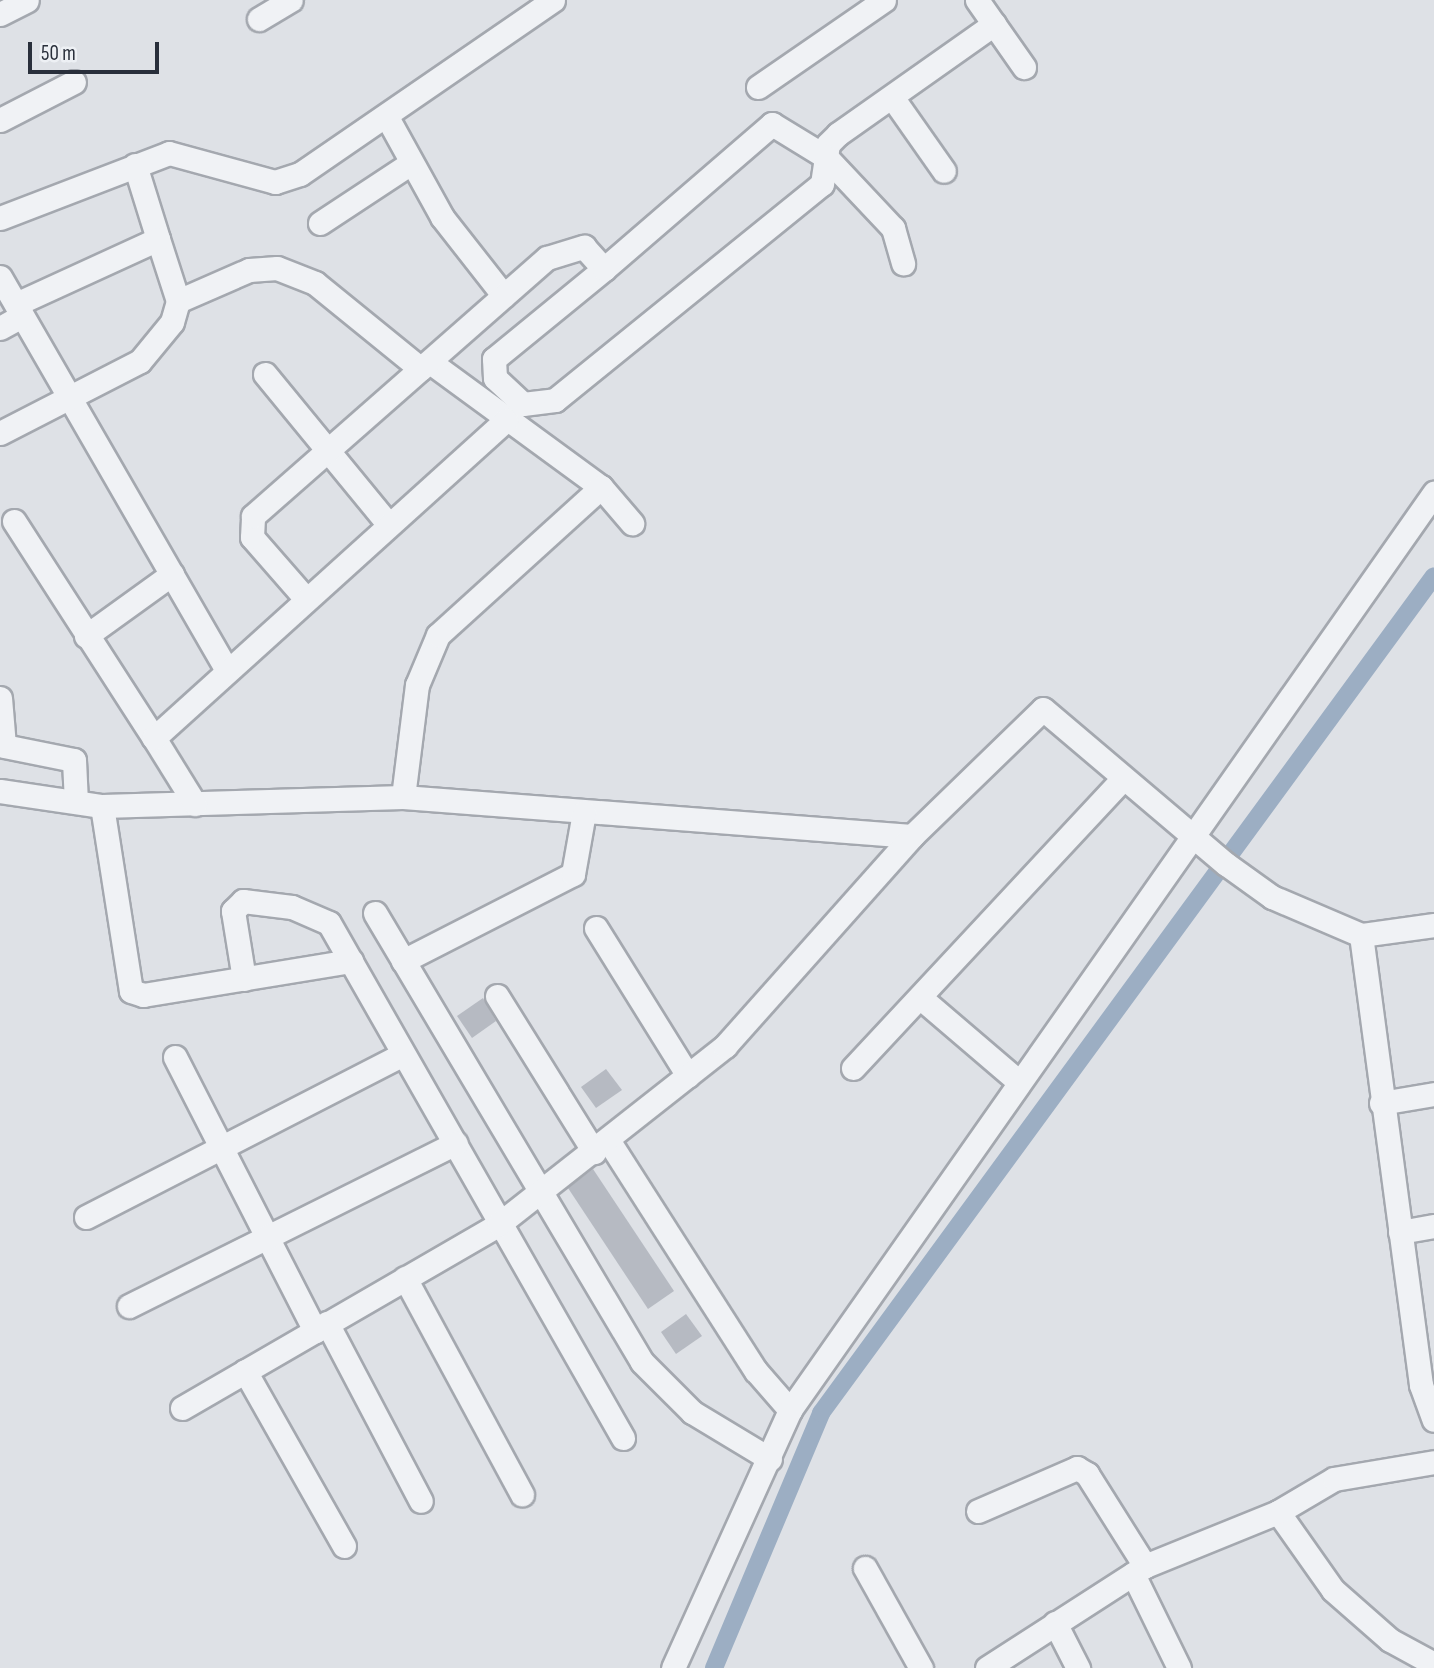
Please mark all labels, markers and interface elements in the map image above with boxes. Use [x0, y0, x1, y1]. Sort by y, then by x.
scale bar [32, 28, 163, 72]
text: 50 m [41, 41, 76, 66]

